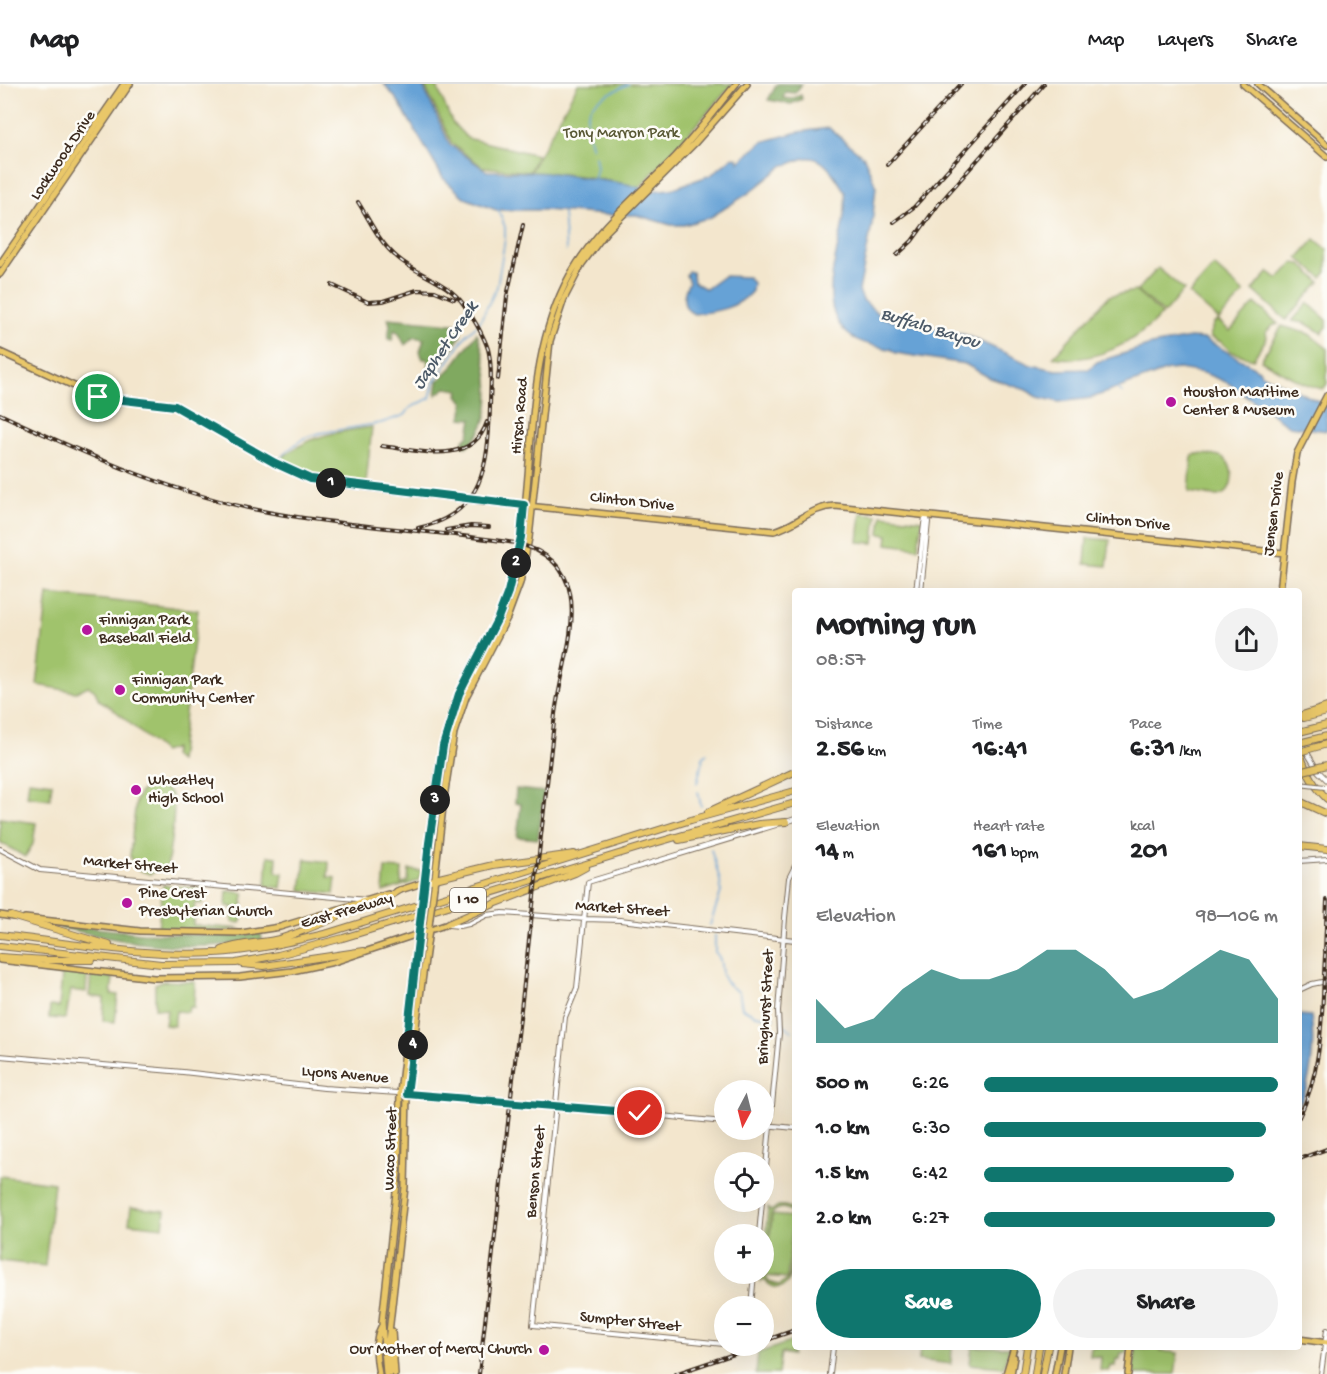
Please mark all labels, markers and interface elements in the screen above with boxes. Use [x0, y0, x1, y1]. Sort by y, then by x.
text: Map [30, 25, 79, 58]
text: Map [1088, 29, 1124, 54]
text: Layers [1157, 29, 1213, 54]
text: Share [1246, 29, 1297, 54]
street label: Lockwood Drive [27, 107, 101, 204]
park label: Tony Marron Park [562, 125, 680, 144]
water label: Japhet Creek [409, 296, 484, 394]
water label: Buffalo Bayou [878, 304, 983, 354]
pin [72, 371, 123, 422]
street label: Hirsch Road [508, 375, 534, 455]
icon: arrive [81, 380, 114, 413]
place label: Houston Maritime Center & Museum [1183, 384, 1300, 421]
marker: Houston Maritime Center & Museum [1164, 395, 1178, 409]
pin: 1 [316, 468, 346, 498]
street label: Jensen Drive [1260, 470, 1290, 557]
text: 1 [328, 473, 334, 492]
street label: Clinton Drive [589, 489, 676, 517]
street label: Clinton Drive [1085, 509, 1172, 537]
pin: 2 [501, 548, 531, 578]
text: 2 [512, 553, 520, 572]
text: Morning run [816, 608, 976, 646]
button: share [1215, 608, 1278, 671]
place label: Finnigan Park Baseball Field [98, 612, 193, 649]
marker: Finnigan Park Baseball Field [80, 623, 94, 637]
text: 08:57 [816, 650, 866, 673]
place label: Finnigan Park Community Center [131, 672, 255, 709]
marker: Finnigan Park Community Center [113, 683, 127, 697]
text: Distance [816, 716, 873, 735]
text: Time [973, 716, 1002, 735]
text: Pace [1130, 716, 1161, 735]
text: 2.56 [816, 735, 864, 766]
text: 16:41 [973, 735, 1028, 766]
text: 6:31 [1130, 735, 1175, 766]
text: km [864, 743, 886, 762]
text: /km [1175, 743, 1201, 762]
place label: Wheatley High School [148, 772, 224, 809]
marker: Wheatley High School [129, 783, 143, 797]
pin: 3 [420, 785, 450, 815]
text: 3 [431, 790, 439, 809]
text: Elevation [816, 818, 880, 837]
text: Heart rate [973, 818, 1045, 837]
text: kcal [1130, 818, 1155, 837]
text: 14 [816, 837, 839, 868]
text: 161 [973, 837, 1007, 868]
text: 201 [1130, 837, 1168, 868]
text: m [839, 845, 854, 864]
text: bpm [1007, 845, 1039, 864]
street label: Market Street [82, 852, 179, 880]
place label: Pine Crest Presbyterian Church [138, 885, 273, 922]
road number: I 10 [450, 888, 486, 912]
street label: East Freeway [299, 890, 395, 934]
marker: Pine Crest Presbyterian Church [120, 896, 134, 910]
street label: Market Street [574, 897, 671, 923]
text: Elevation [816, 906, 896, 929]
text: 98–106 m [1196, 906, 1278, 929]
street label: Bringhurst Street [754, 948, 780, 1066]
pin: 4 [398, 1030, 428, 1060]
text: 4 [409, 1035, 417, 1054]
street label: Lyons Avenue [301, 1063, 390, 1089]
text: 500 m [816, 1073, 868, 1096]
text: 6:26 [912, 1073, 948, 1096]
north arrow [714, 1080, 774, 1140]
map controls [714, 1080, 774, 1356]
pin [614, 1087, 665, 1138]
icon: check [623, 1096, 656, 1129]
street label: Waco Street [381, 1106, 403, 1191]
text: 1.0 km [816, 1118, 870, 1141]
text: 6:30 [912, 1118, 950, 1141]
street label: Benson Street [523, 1124, 551, 1220]
button: locate [714, 1152, 774, 1212]
text: 1.5 km [816, 1163, 869, 1186]
text: 6:42 [912, 1163, 948, 1186]
text: 2.0 km [816, 1208, 871, 1231]
text: 6:27 [912, 1208, 949, 1231]
button: + [714, 1224, 774, 1284]
button: Save [816, 1269, 1041, 1338]
button: Share [1053, 1269, 1278, 1338]
button: − [714, 1296, 774, 1356]
street label: Sumpter Street [579, 1308, 683, 1338]
place label: Our Mother of Mercy Church [350, 1341, 532, 1360]
marker: Our Mother of Mercy Church [537, 1343, 551, 1357]

